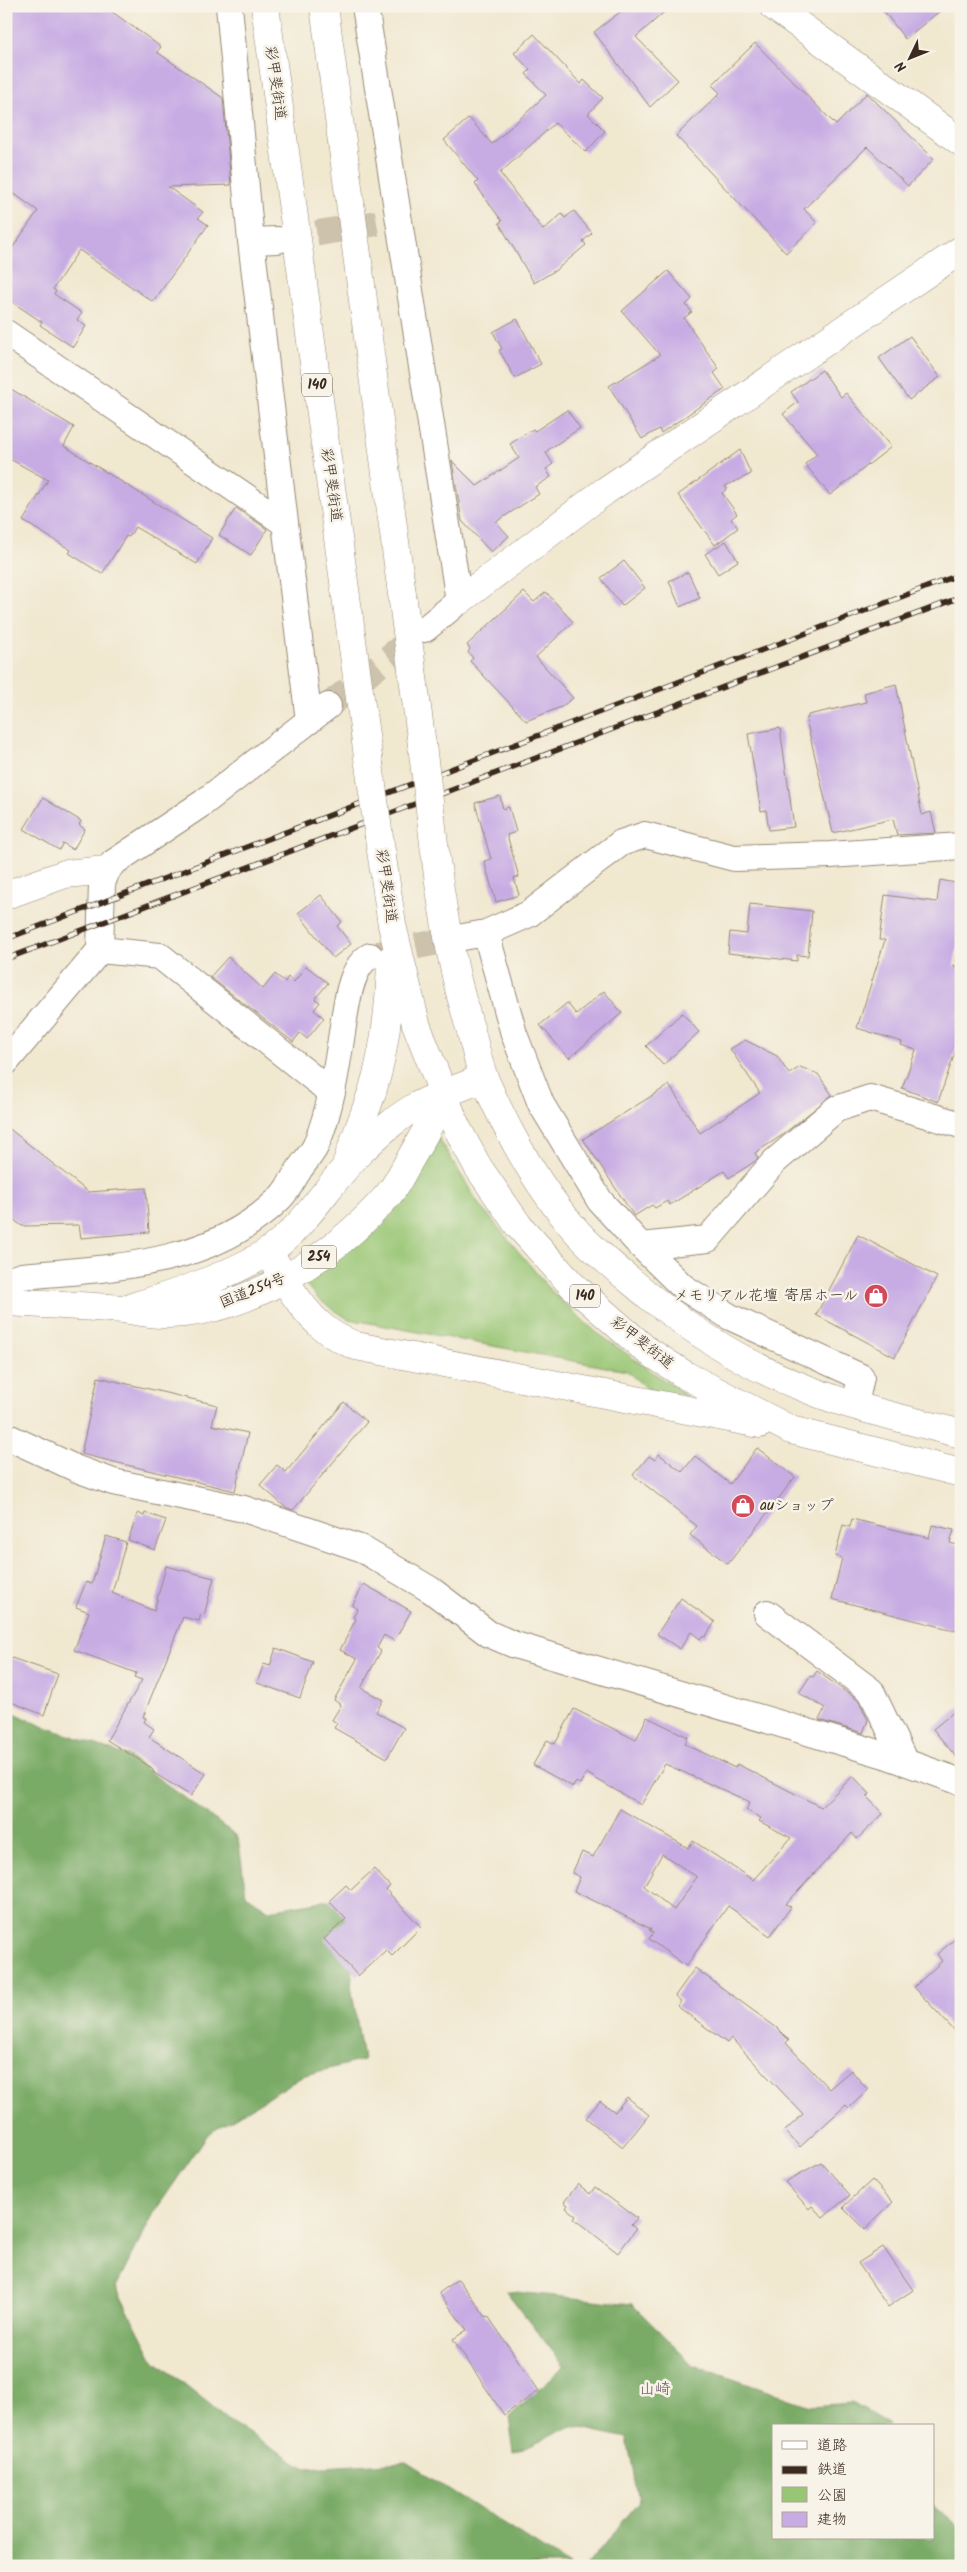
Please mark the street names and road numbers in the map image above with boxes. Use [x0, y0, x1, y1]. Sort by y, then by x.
street label: 彩甲斐街道 [258, 44, 292, 122]
road number: 140 [302, 374, 332, 396]
street label: 彩甲斐街道 [314, 446, 348, 524]
street label: 彩甲斐街道 [369, 847, 403, 925]
road number: 254 [302, 1246, 336, 1268]
street label: 国道254号 [216, 1267, 290, 1315]
road number: 140 [570, 1284, 600, 1308]
street label: 彩甲斐街道 [605, 1310, 679, 1376]

